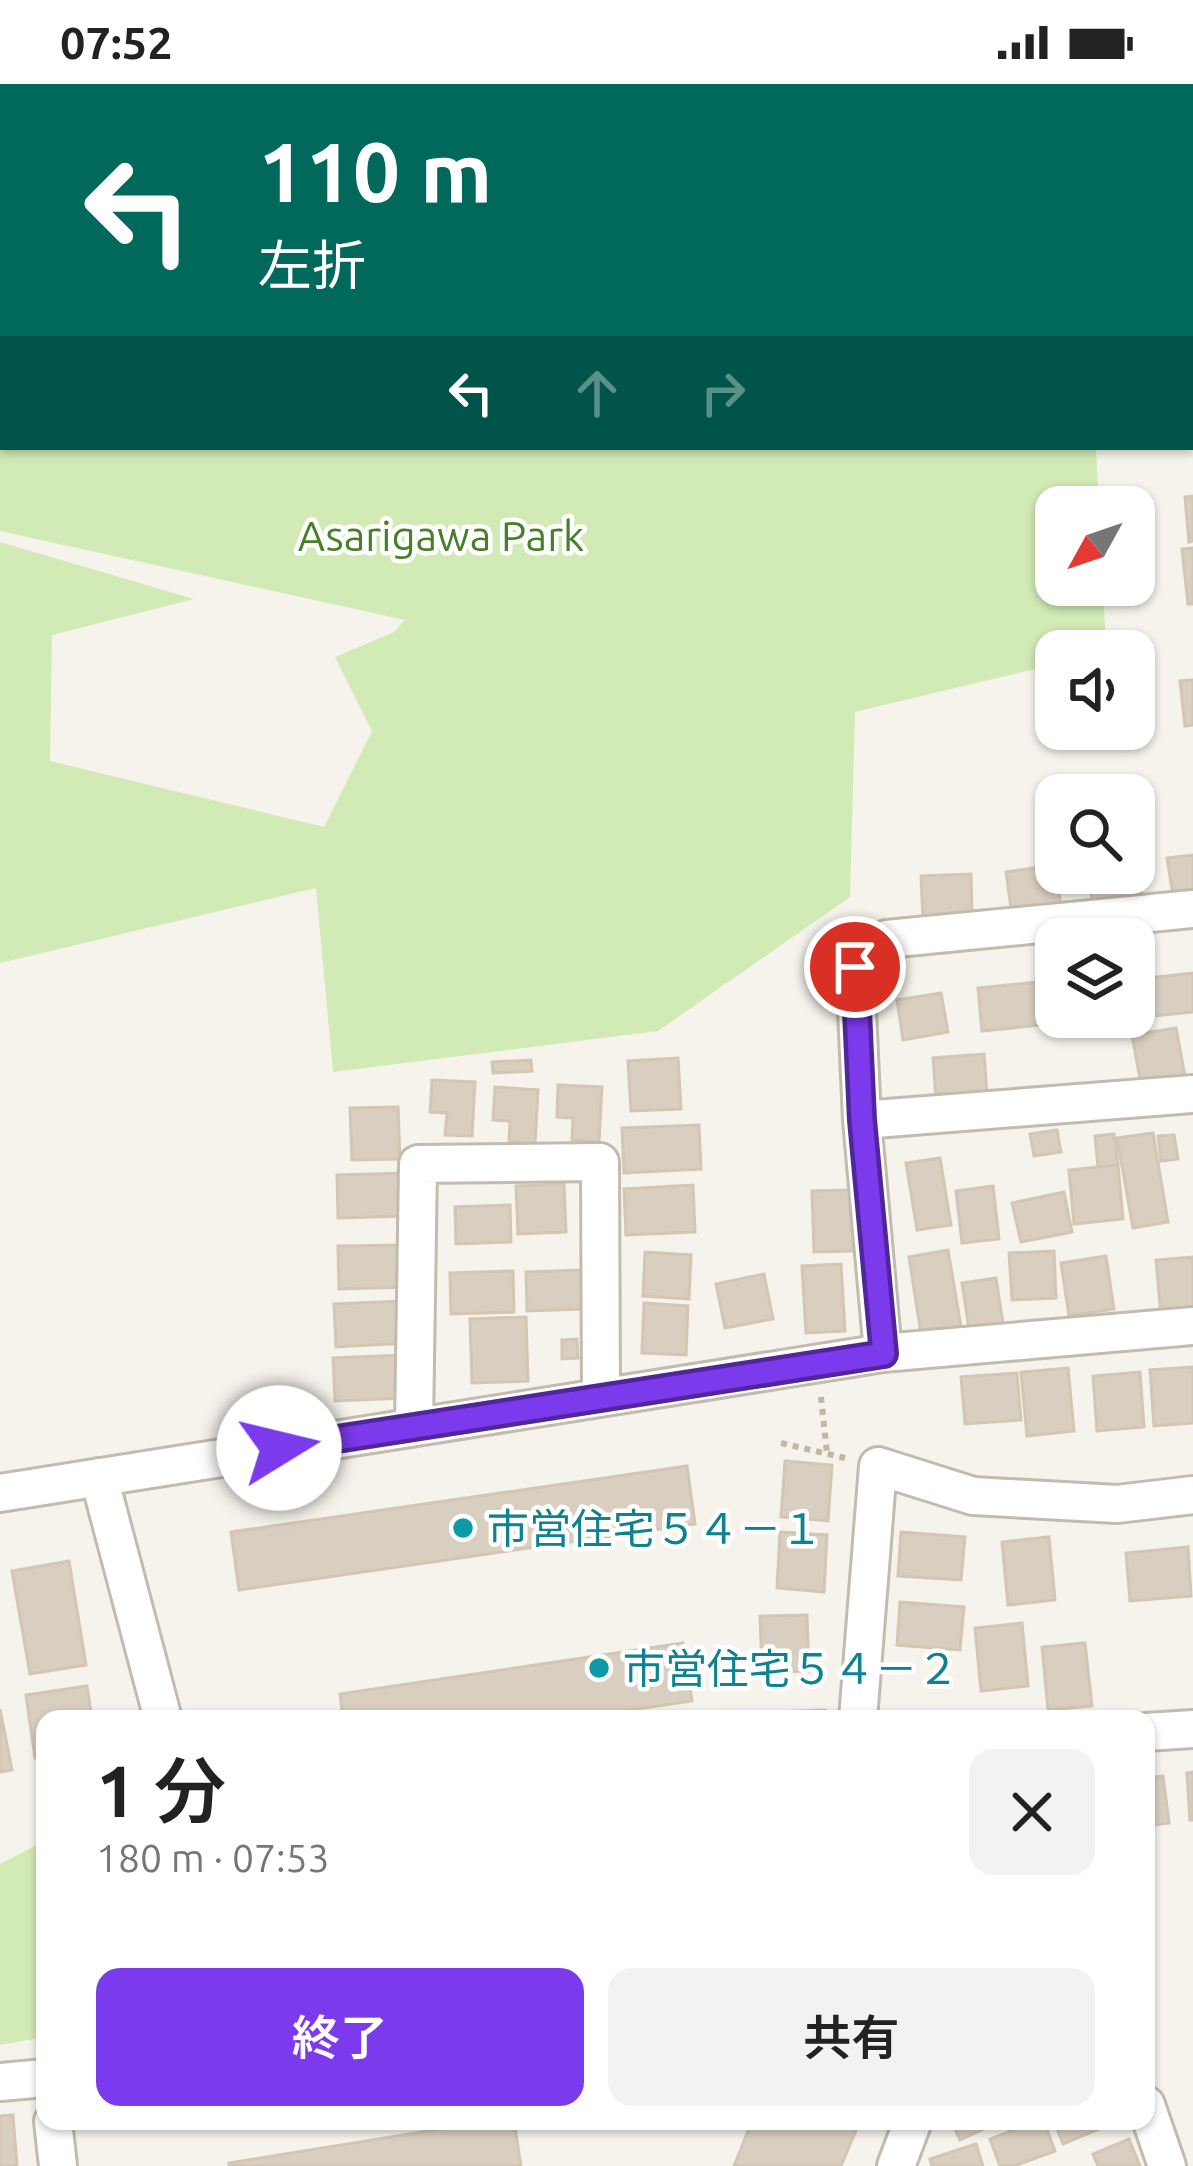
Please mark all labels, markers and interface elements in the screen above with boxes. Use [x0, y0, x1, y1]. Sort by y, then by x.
text: 07:52 [60, 17, 173, 68]
text: 110 m [258, 124, 492, 218]
icon: left [60, 132, 216, 288]
text: 左折 [258, 235, 366, 295]
icon: left [438, 360, 504, 426]
icon: ahead [564, 360, 630, 426]
icon: right [690, 360, 756, 426]
north arrow [1035, 486, 1155, 606]
map controls [1035, 486, 1155, 1038]
park label: Asarigawa Park [298, 512, 584, 559]
button: sound [1035, 630, 1155, 750]
button: search [1035, 774, 1155, 894]
pin [804, 916, 906, 1018]
button: layers [1035, 918, 1155, 1038]
icon: arrive [822, 934, 888, 1000]
position arrow [216, 1385, 342, 1511]
place label: 市営住宅５４－１ [487, 1505, 823, 1552]
marker: 市営住宅５４－１ [450, 1515, 476, 1541]
place label: 市営住宅５４－２ [623, 1645, 959, 1692]
marker: 市営住宅５４－２ [586, 1655, 612, 1681]
button: close [969, 1749, 1095, 1875]
text: 1 分 [96, 1750, 226, 1831]
text: 180 m · 07:53 [96, 1836, 330, 1879]
button: 終了 [96, 1968, 584, 2106]
button: 共有 [608, 1968, 1095, 2106]

